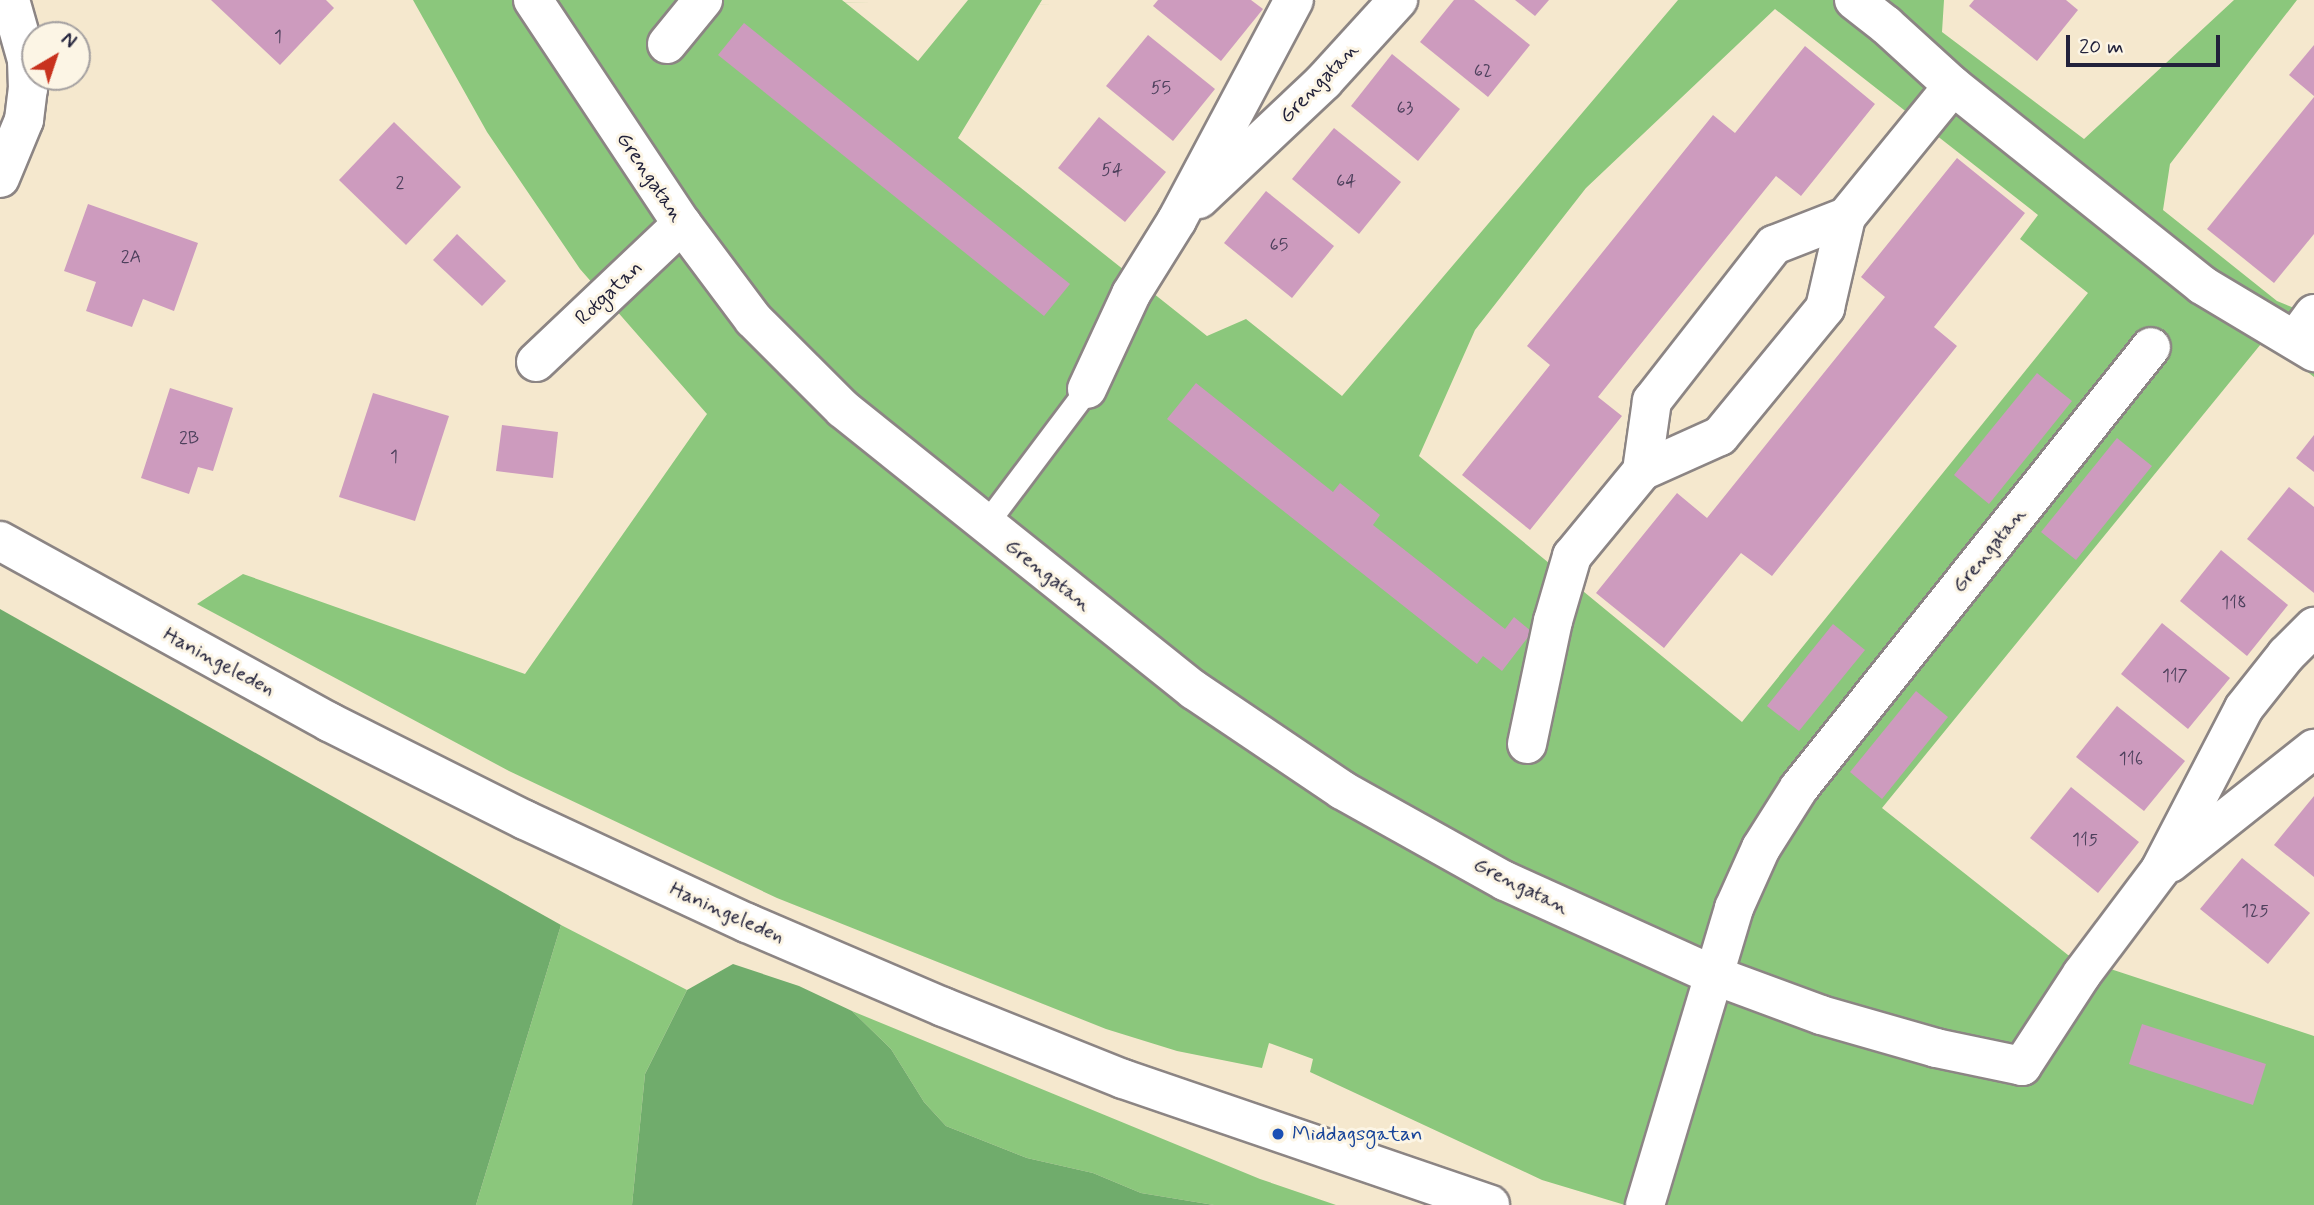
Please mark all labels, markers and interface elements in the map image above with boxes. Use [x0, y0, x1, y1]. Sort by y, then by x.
north arrow [21, 21, 91, 91]
scale bar [2069, 21, 2223, 65]
house number: 1 [274, 26, 282, 48]
text: N [55, 27, 81, 55]
text: 20 m [2079, 33, 2124, 61]
street label: Grengatan [1274, 37, 1364, 129]
house number: 62 [1474, 60, 1492, 82]
house number: 55 [1151, 77, 1171, 99]
house number: 63 [1397, 97, 1413, 119]
street label: Grengatan [611, 127, 689, 227]
house number: 54 [1101, 159, 1123, 181]
house number: 64 [1336, 170, 1356, 192]
house number: 2 [396, 172, 404, 194]
house number: 65 [1270, 234, 1288, 256]
house number: 2A [121, 246, 141, 268]
street label: Rotgatan [570, 255, 648, 331]
house number: 2B [179, 427, 199, 449]
house number: 1 [390, 446, 398, 468]
street label: Grengatan [1947, 502, 2031, 598]
street label: Grengatan [1000, 533, 1096, 617]
house number: 118 [2221, 592, 2247, 614]
street label: Haningeleden [159, 622, 279, 702]
house number: 117 [2162, 665, 2188, 687]
house number: 116 [2119, 748, 2143, 770]
house number: 115 [2072, 829, 2098, 851]
street label: Grengatan [1469, 852, 1573, 920]
street label: Haningeleden [666, 876, 788, 950]
house number: 125 [2241, 900, 2269, 922]
place label: Middagsgatan [1292, 1121, 1423, 1147]
marker: Middagsgatan [1270, 1126, 1286, 1142]

